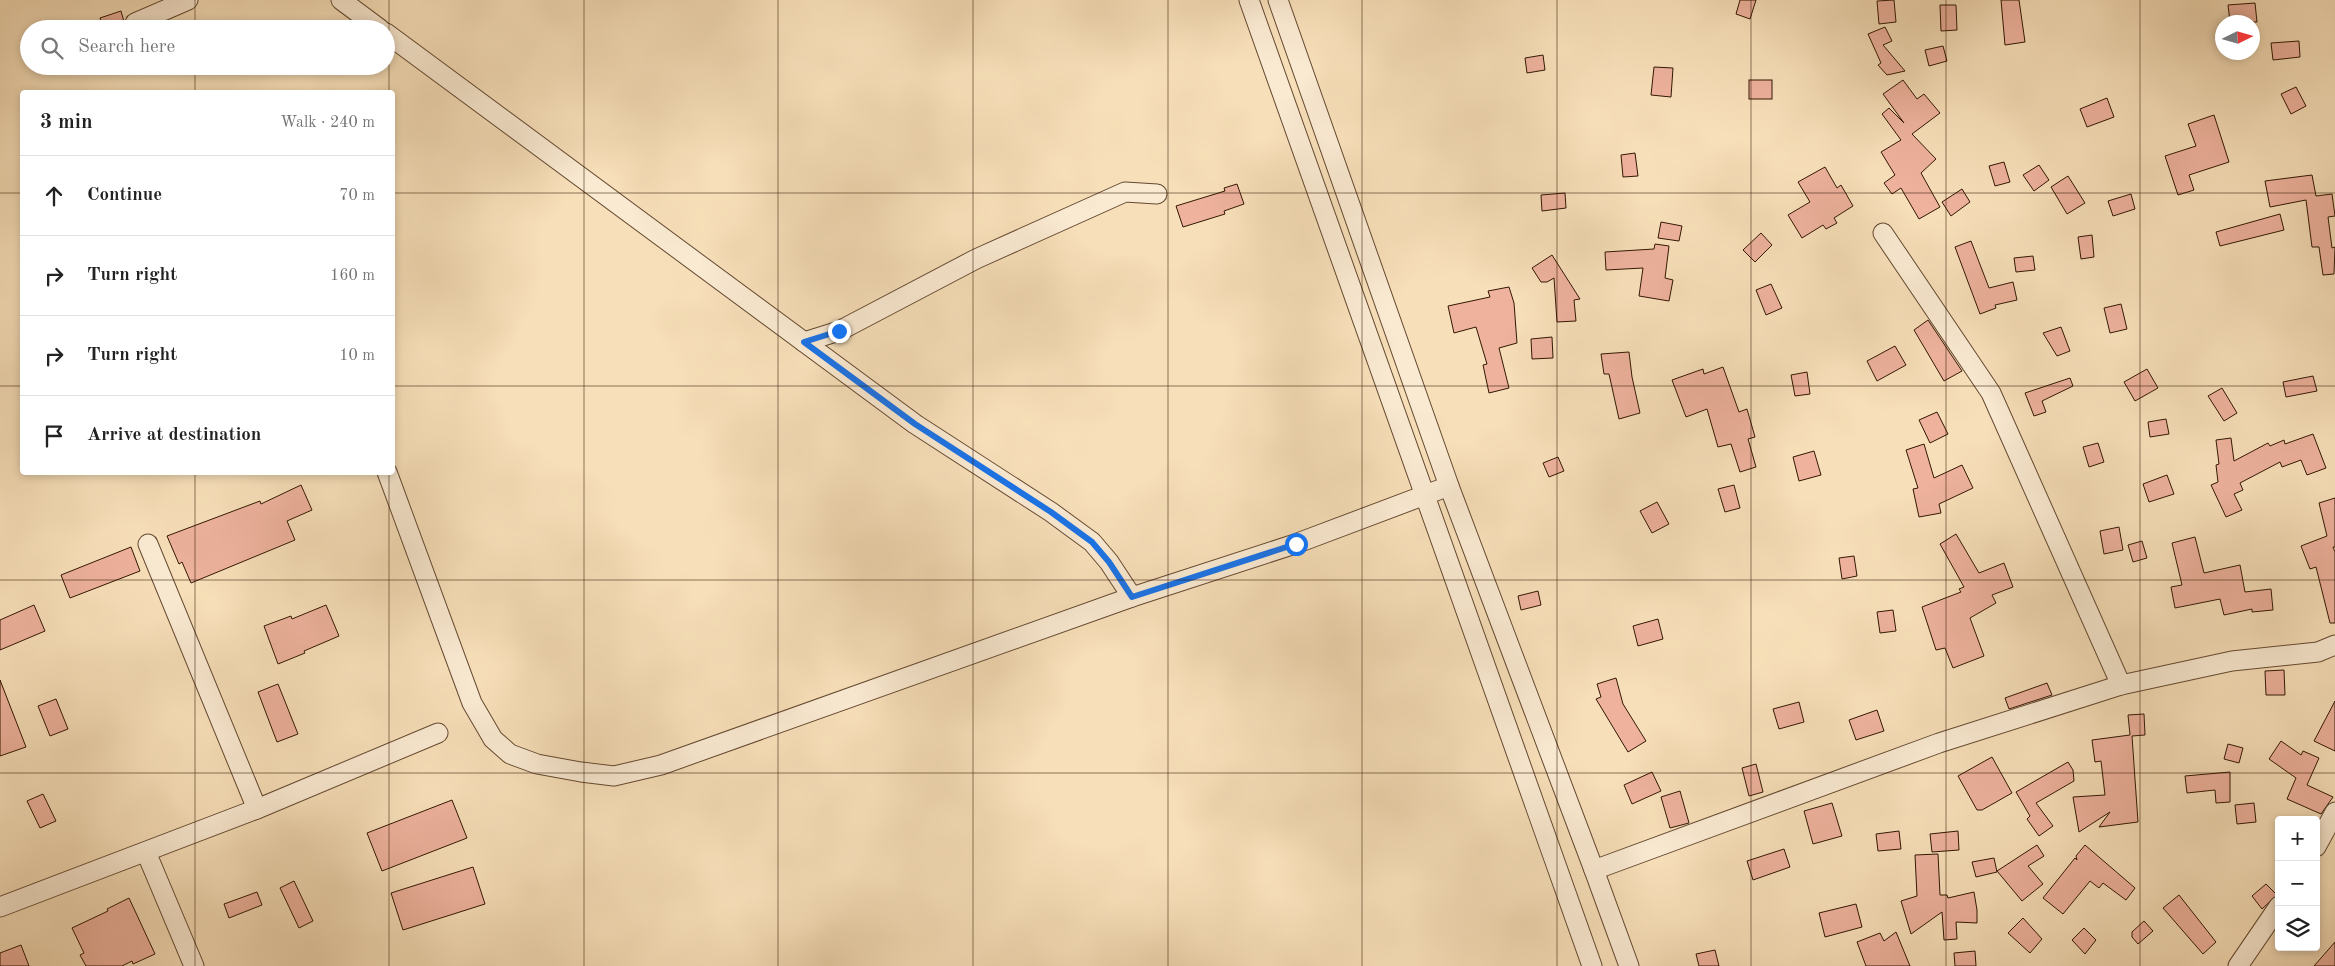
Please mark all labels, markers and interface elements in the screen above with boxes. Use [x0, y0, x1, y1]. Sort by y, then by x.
north arrow [2215, 15, 2260, 60]
search box [20, 20, 395, 75]
icon: search [38, 34, 66, 62]
text: Search here [78, 38, 175, 57]
text: 3 min [40, 112, 93, 133]
text: Walk · 240 m [280, 115, 375, 131]
icon: ahead [40, 182, 68, 210]
text: Continue [87, 186, 162, 205]
text: 70 m [339, 188, 375, 204]
icon: right [40, 262, 68, 290]
text: Turn right [87, 266, 177, 285]
text: 160 m [330, 268, 375, 284]
route end [828, 320, 851, 343]
icon: right [40, 342, 68, 370]
text: Turn right [87, 346, 177, 365]
text: 10 m [339, 348, 375, 364]
icon: arrive [40, 422, 68, 450]
text: Arrive at destination [87, 426, 261, 445]
route start [1285, 533, 1308, 556]
map controls [2275, 816, 2320, 951]
button: + [2275, 816, 2320, 861]
button: − [2275, 861, 2320, 906]
button: layers [2275, 906, 2320, 951]

